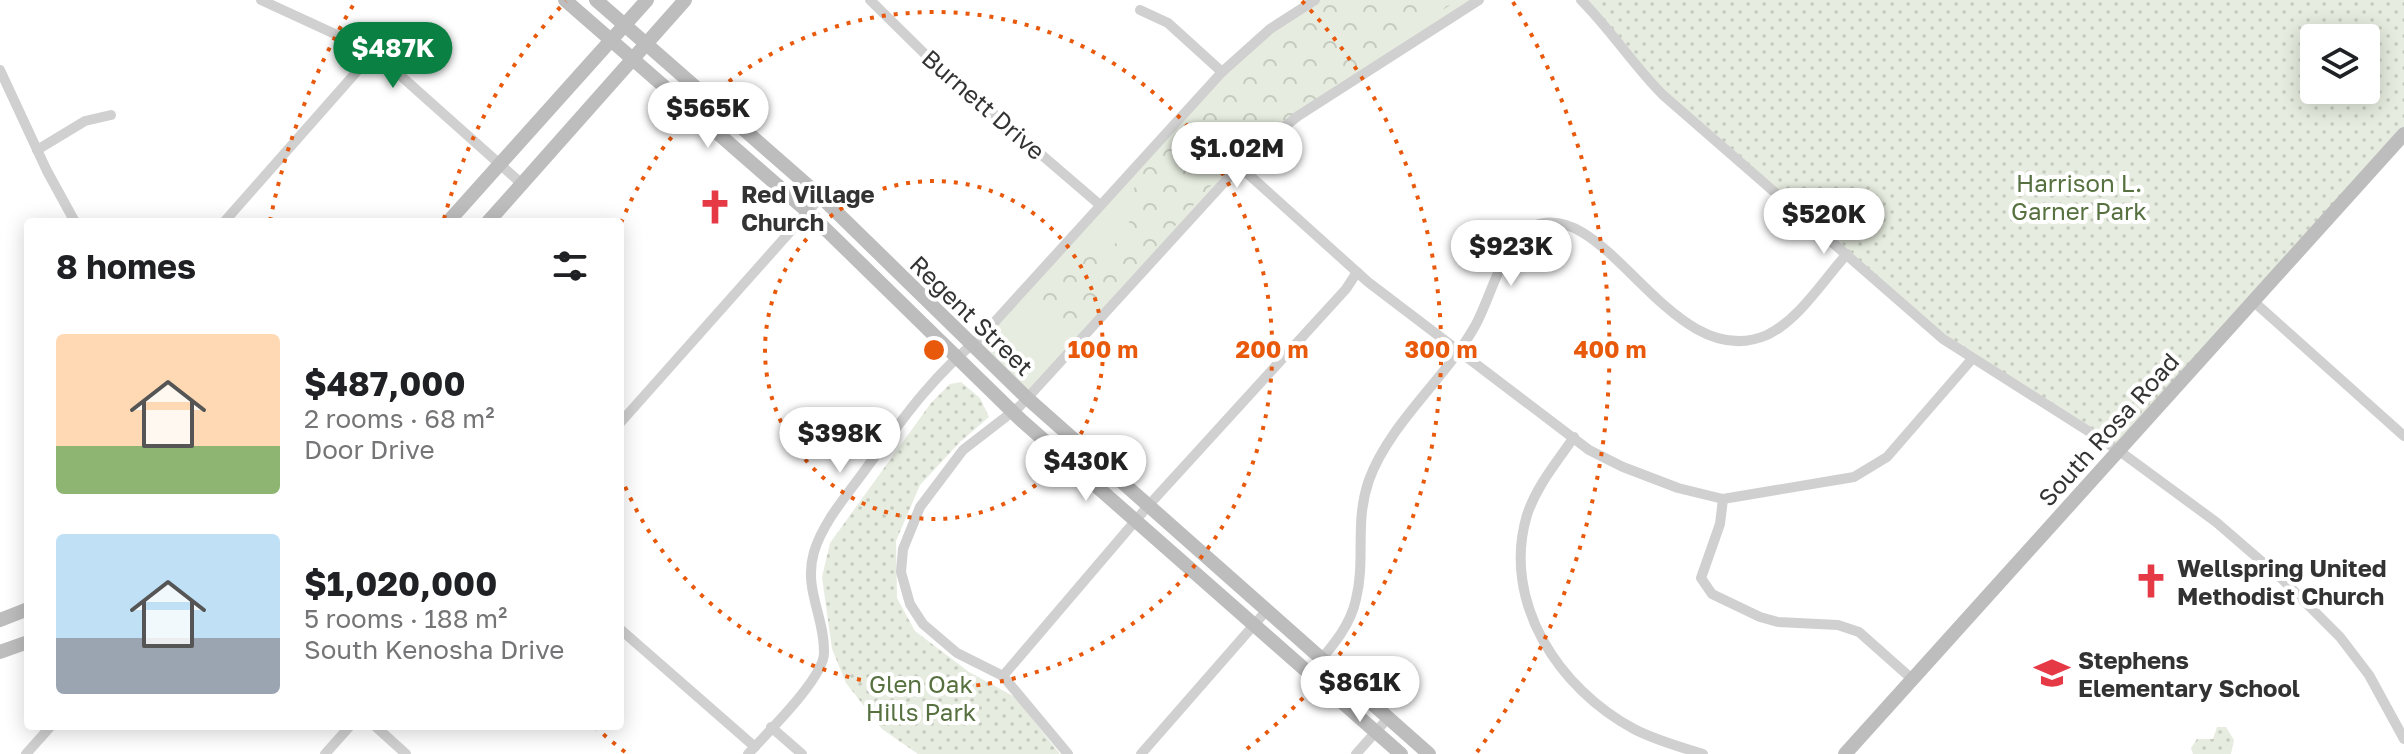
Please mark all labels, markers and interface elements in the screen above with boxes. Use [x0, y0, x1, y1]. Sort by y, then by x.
pin: $487K [337, 22, 449, 90]
map controls [2300, 24, 2380, 104]
button: layers [2300, 24, 2380, 104]
text: $487K [351, 32, 435, 63]
street label: Burnett Drive [917, 43, 1051, 165]
pin: $565K [652, 82, 764, 150]
text: $565K [666, 92, 750, 123]
pin: $1.02M [1172, 122, 1302, 190]
text: $1.02M [1189, 132, 1285, 163]
park label: Harrison L. Garner Park [2011, 168, 2147, 225]
place label: Red Village Church [741, 179, 875, 236]
church icon: Red Village Church [696, 188, 734, 226]
pin: $520K [1768, 188, 1880, 256]
text: $520K [1782, 198, 1866, 229]
pin: $923K [1455, 220, 1567, 288]
text: $923K [1469, 230, 1553, 261]
icon: filters [548, 244, 592, 288]
text: 8 homes [56, 246, 196, 286]
street label: Regent Street [904, 249, 1040, 381]
text: 100 m [1068, 334, 1138, 363]
text: 200 m [1236, 334, 1308, 363]
text: 300 m [1405, 334, 1477, 363]
text: 400 m [1573, 334, 1647, 363]
centre of rings [920, 336, 948, 364]
street label: South Rosa Road [2032, 346, 2184, 512]
text: $487,000 [304, 363, 466, 403]
icon: home [120, 366, 216, 462]
text: 2 rooms · 68 m² [304, 403, 495, 434]
pin: $398K [784, 407, 896, 475]
text: $398K [797, 417, 883, 448]
text: Door Drive [304, 434, 434, 465]
pin: $430K [1030, 435, 1142, 503]
text: $430K [1043, 445, 1129, 476]
place label: Wellspring United Methodist Church [2177, 553, 2387, 610]
church icon: Wellspring United Methodist Church [2132, 562, 2170, 600]
text: $1,020,000 [304, 563, 497, 603]
icon: home [120, 566, 216, 662]
text: 5 rooms · 188 m² [304, 603, 507, 634]
text: South Kenosha Drive [304, 634, 564, 665]
place label: Stephens Elementary School [2078, 645, 2300, 702]
school or university icon: Stephens Elementary School [2033, 654, 2071, 692]
pin: $861K [1304, 656, 1416, 724]
text: $861K [1319, 666, 1401, 697]
park label: Glen Oak Hills Park [866, 669, 976, 726]

